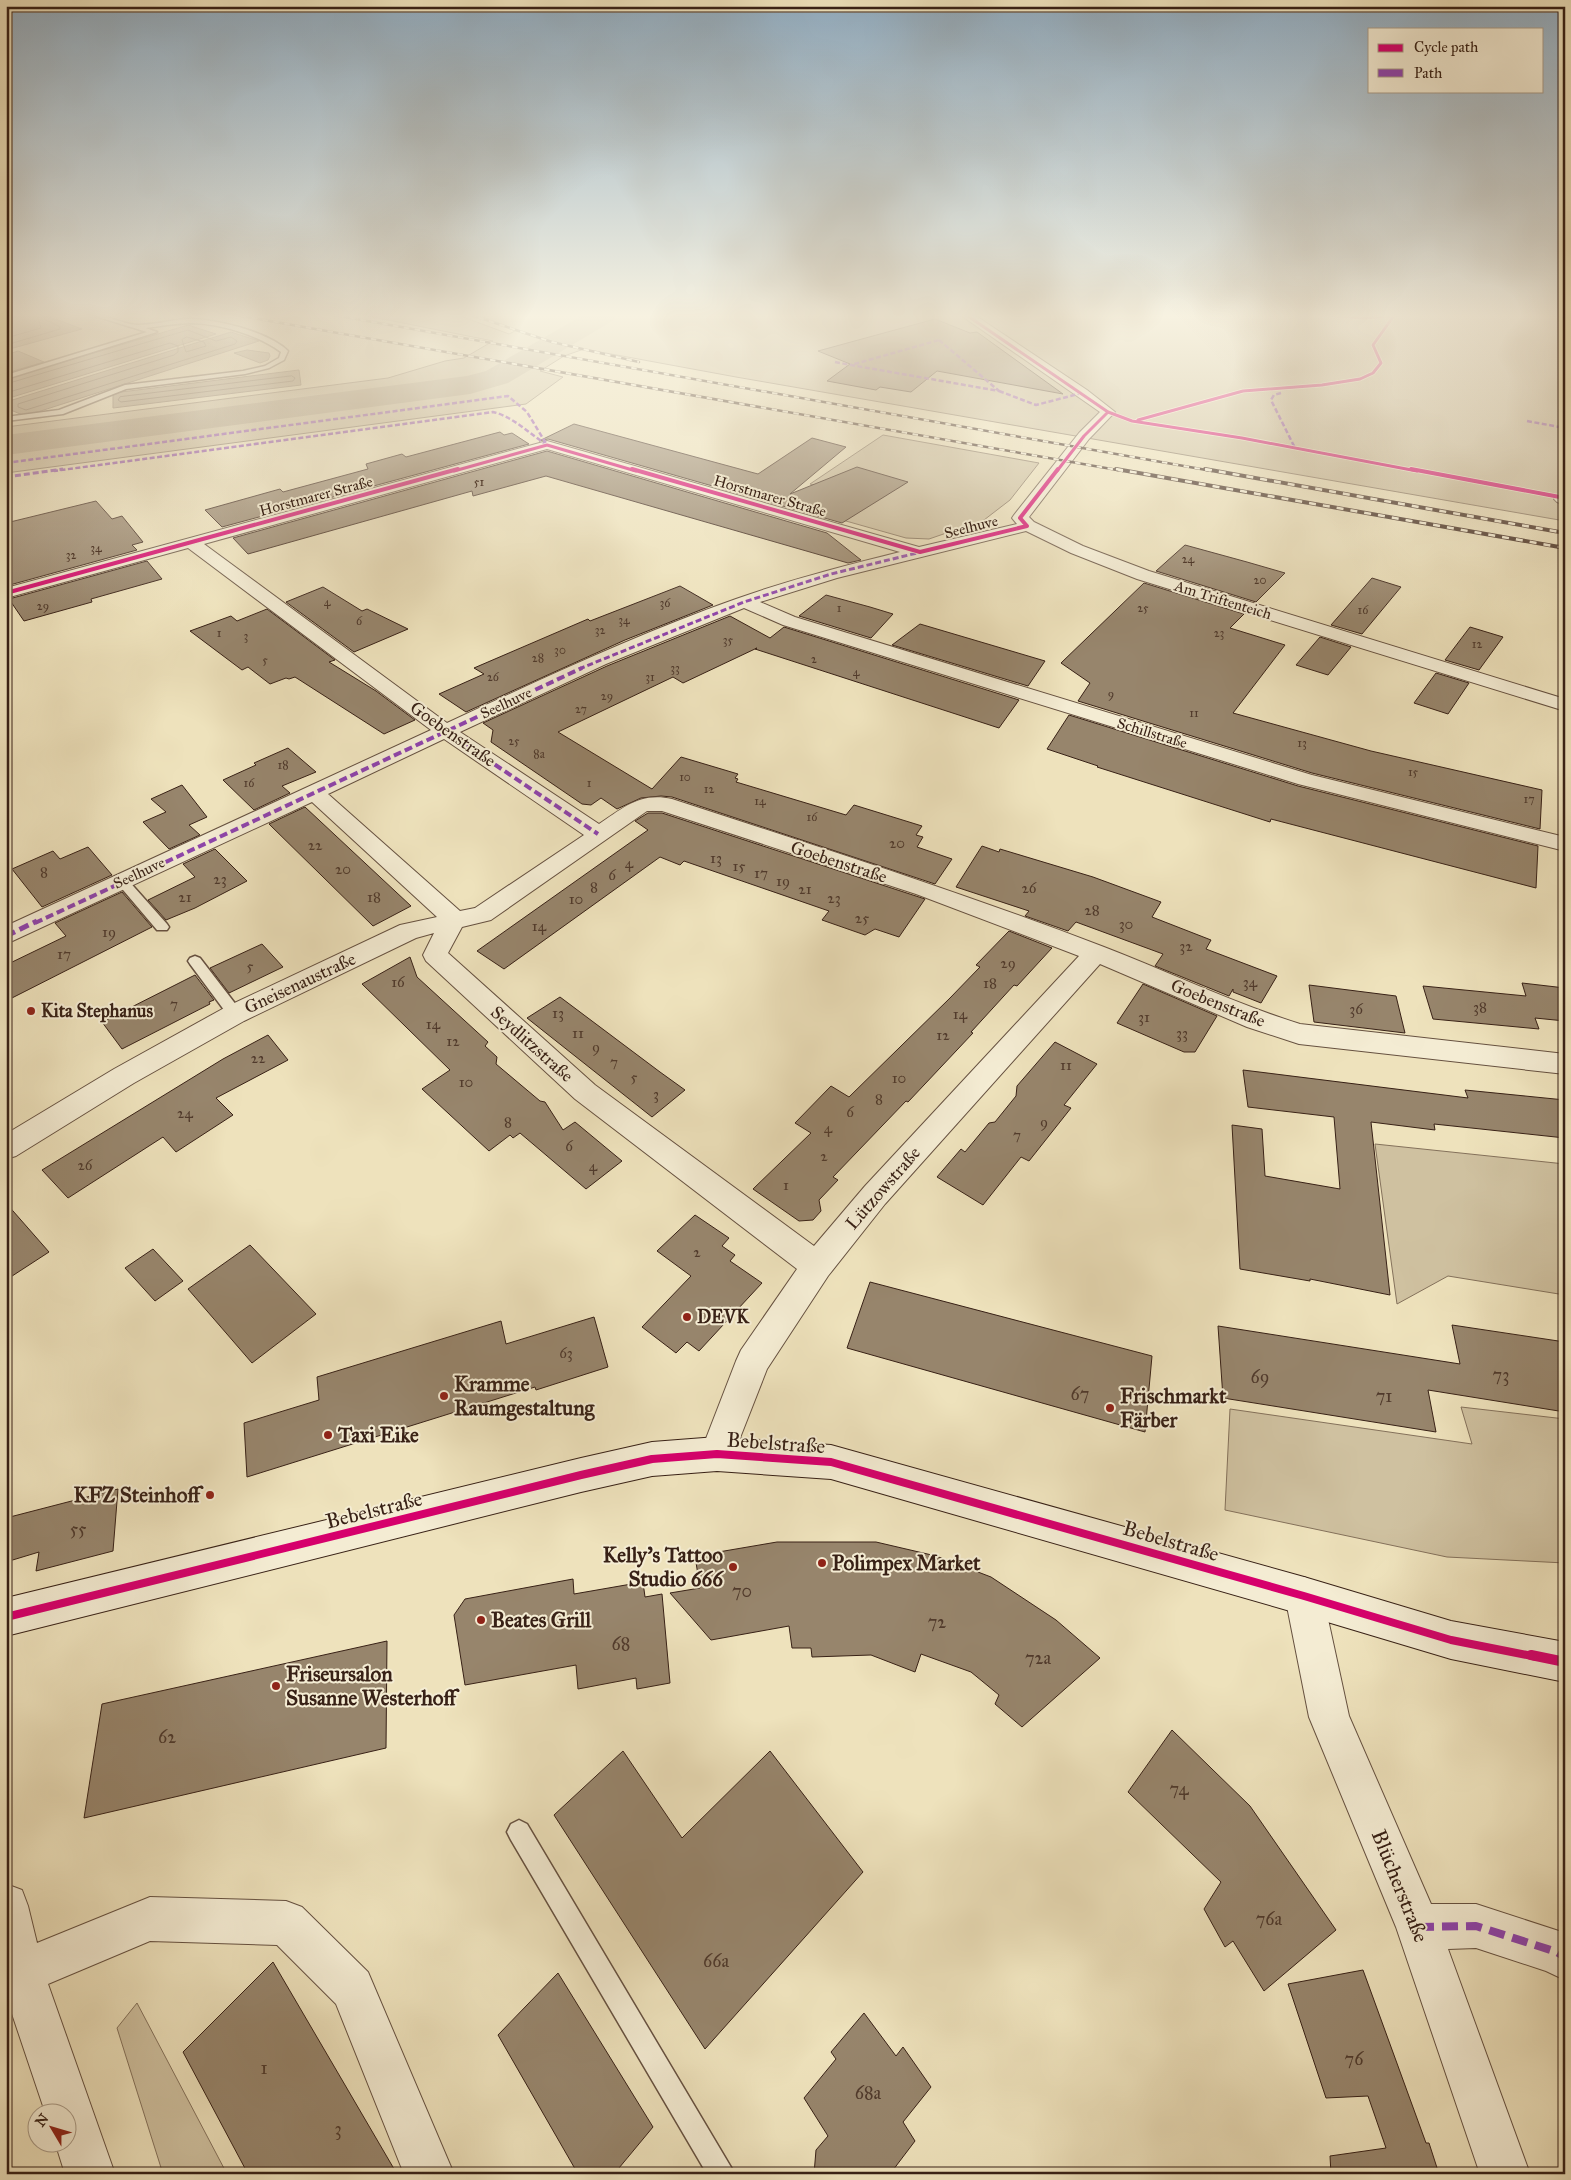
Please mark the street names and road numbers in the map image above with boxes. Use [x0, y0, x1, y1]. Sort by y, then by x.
street label: Horstmarer Straße [712, 471, 828, 521]
street label: Horstmarer Straße [257, 472, 375, 520]
street label: Seelhuve [942, 512, 1000, 542]
street label: Am Triftenteich [1171, 576, 1274, 623]
street label: Seelhuve [477, 683, 535, 723]
street label: Goebenstraße [406, 696, 500, 772]
street label: Schillstraße [1115, 714, 1189, 752]
street label: Goebenstraße [788, 836, 890, 888]
street label: Seelhuve [110, 853, 168, 893]
street label: Gneisenaustraße [241, 948, 359, 1018]
street label: Goebenstraße [1168, 974, 1268, 1032]
street label: Seydlitzstraße [486, 1001, 578, 1087]
street label: Lützowstraße [841, 1142, 925, 1234]
street label: Bebelstraße [726, 1427, 826, 1459]
street label: Bebelstraße [323, 1485, 425, 1535]
street label: Bebelstraße [1120, 1515, 1222, 1567]
street label: Blücherstraße [1366, 1826, 1434, 1946]

